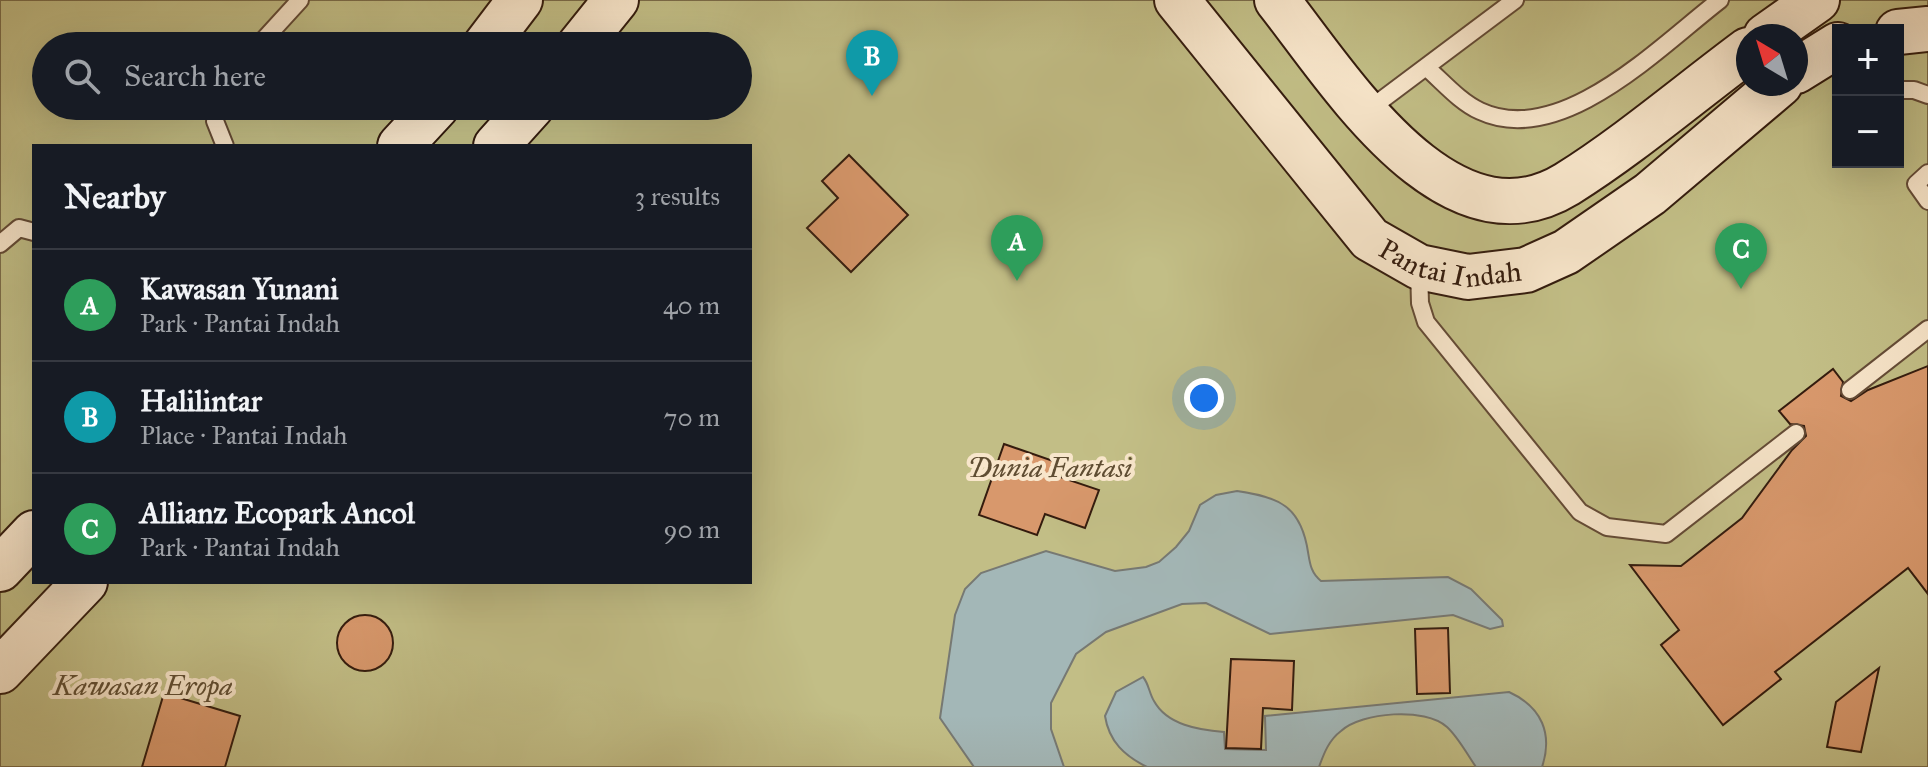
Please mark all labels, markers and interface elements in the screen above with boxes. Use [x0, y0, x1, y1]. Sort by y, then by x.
north arrow [1736, 24, 1808, 96]
map controls [1832, 24, 1904, 168]
button: + [1832, 24, 1904, 96]
pin: B [846, 30, 898, 96]
search box [32, 32, 752, 120]
icon: search [60, 54, 104, 98]
text: Search here [124, 58, 266, 94]
button: − [1832, 96, 1904, 168]
text: Nearby [64, 176, 166, 217]
text: 3 results [635, 180, 720, 212]
pin: A [991, 215, 1043, 281]
pin: C [1715, 223, 1767, 289]
street label: Pantai Indah [1373, 231, 1524, 295]
text: Kawasan Yunani [140, 271, 339, 307]
text: A [81, 289, 99, 321]
text: 40 m [663, 289, 720, 321]
text: Park · Pantai Indah [140, 307, 340, 339]
your location [1184, 378, 1224, 418]
text: Halilintar [140, 383, 262, 419]
text: B [81, 401, 99, 433]
text: 70 m [664, 401, 720, 433]
text: Place · Pantai Indah [140, 419, 348, 451]
park label: Dunia Fantasi [968, 450, 1132, 485]
text: Allianz Ecopark Ancol [140, 495, 415, 531]
text: C [81, 513, 99, 545]
text: 90 m [663, 513, 720, 545]
text: Park · Pantai Indah [140, 531, 340, 563]
park label: Kawasan Eropa [51, 668, 233, 703]

